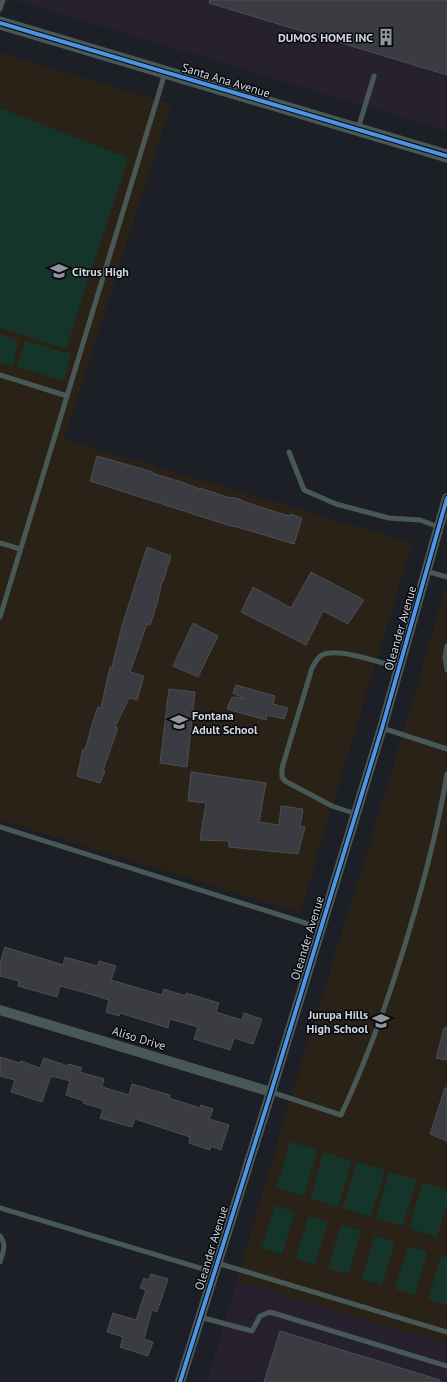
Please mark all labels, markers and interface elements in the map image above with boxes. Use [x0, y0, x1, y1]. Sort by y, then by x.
building icon: DUMOS HOME INC [376, 27, 396, 47]
place label: DUMOS HOME INC [278, 30, 373, 45]
street label: Santa Ana Avenue [180, 59, 272, 101]
school or university icon: Citrus High [49, 261, 69, 281]
place label: Citrus High [72, 264, 129, 279]
street label: Oleander Avenue [381, 584, 419, 672]
place label: Fontana Adult School [192, 708, 258, 737]
school or university icon: Fontana Adult School [169, 712, 189, 732]
street label: Oleander Avenue [287, 894, 327, 982]
place label: Jurupa Hills High School [306, 1007, 368, 1036]
school or university icon: Jurupa Hills High School [371, 1011, 391, 1031]
street label: Aliso Drive [110, 1023, 168, 1053]
street label: Oleander Avenue [191, 1204, 231, 1292]

